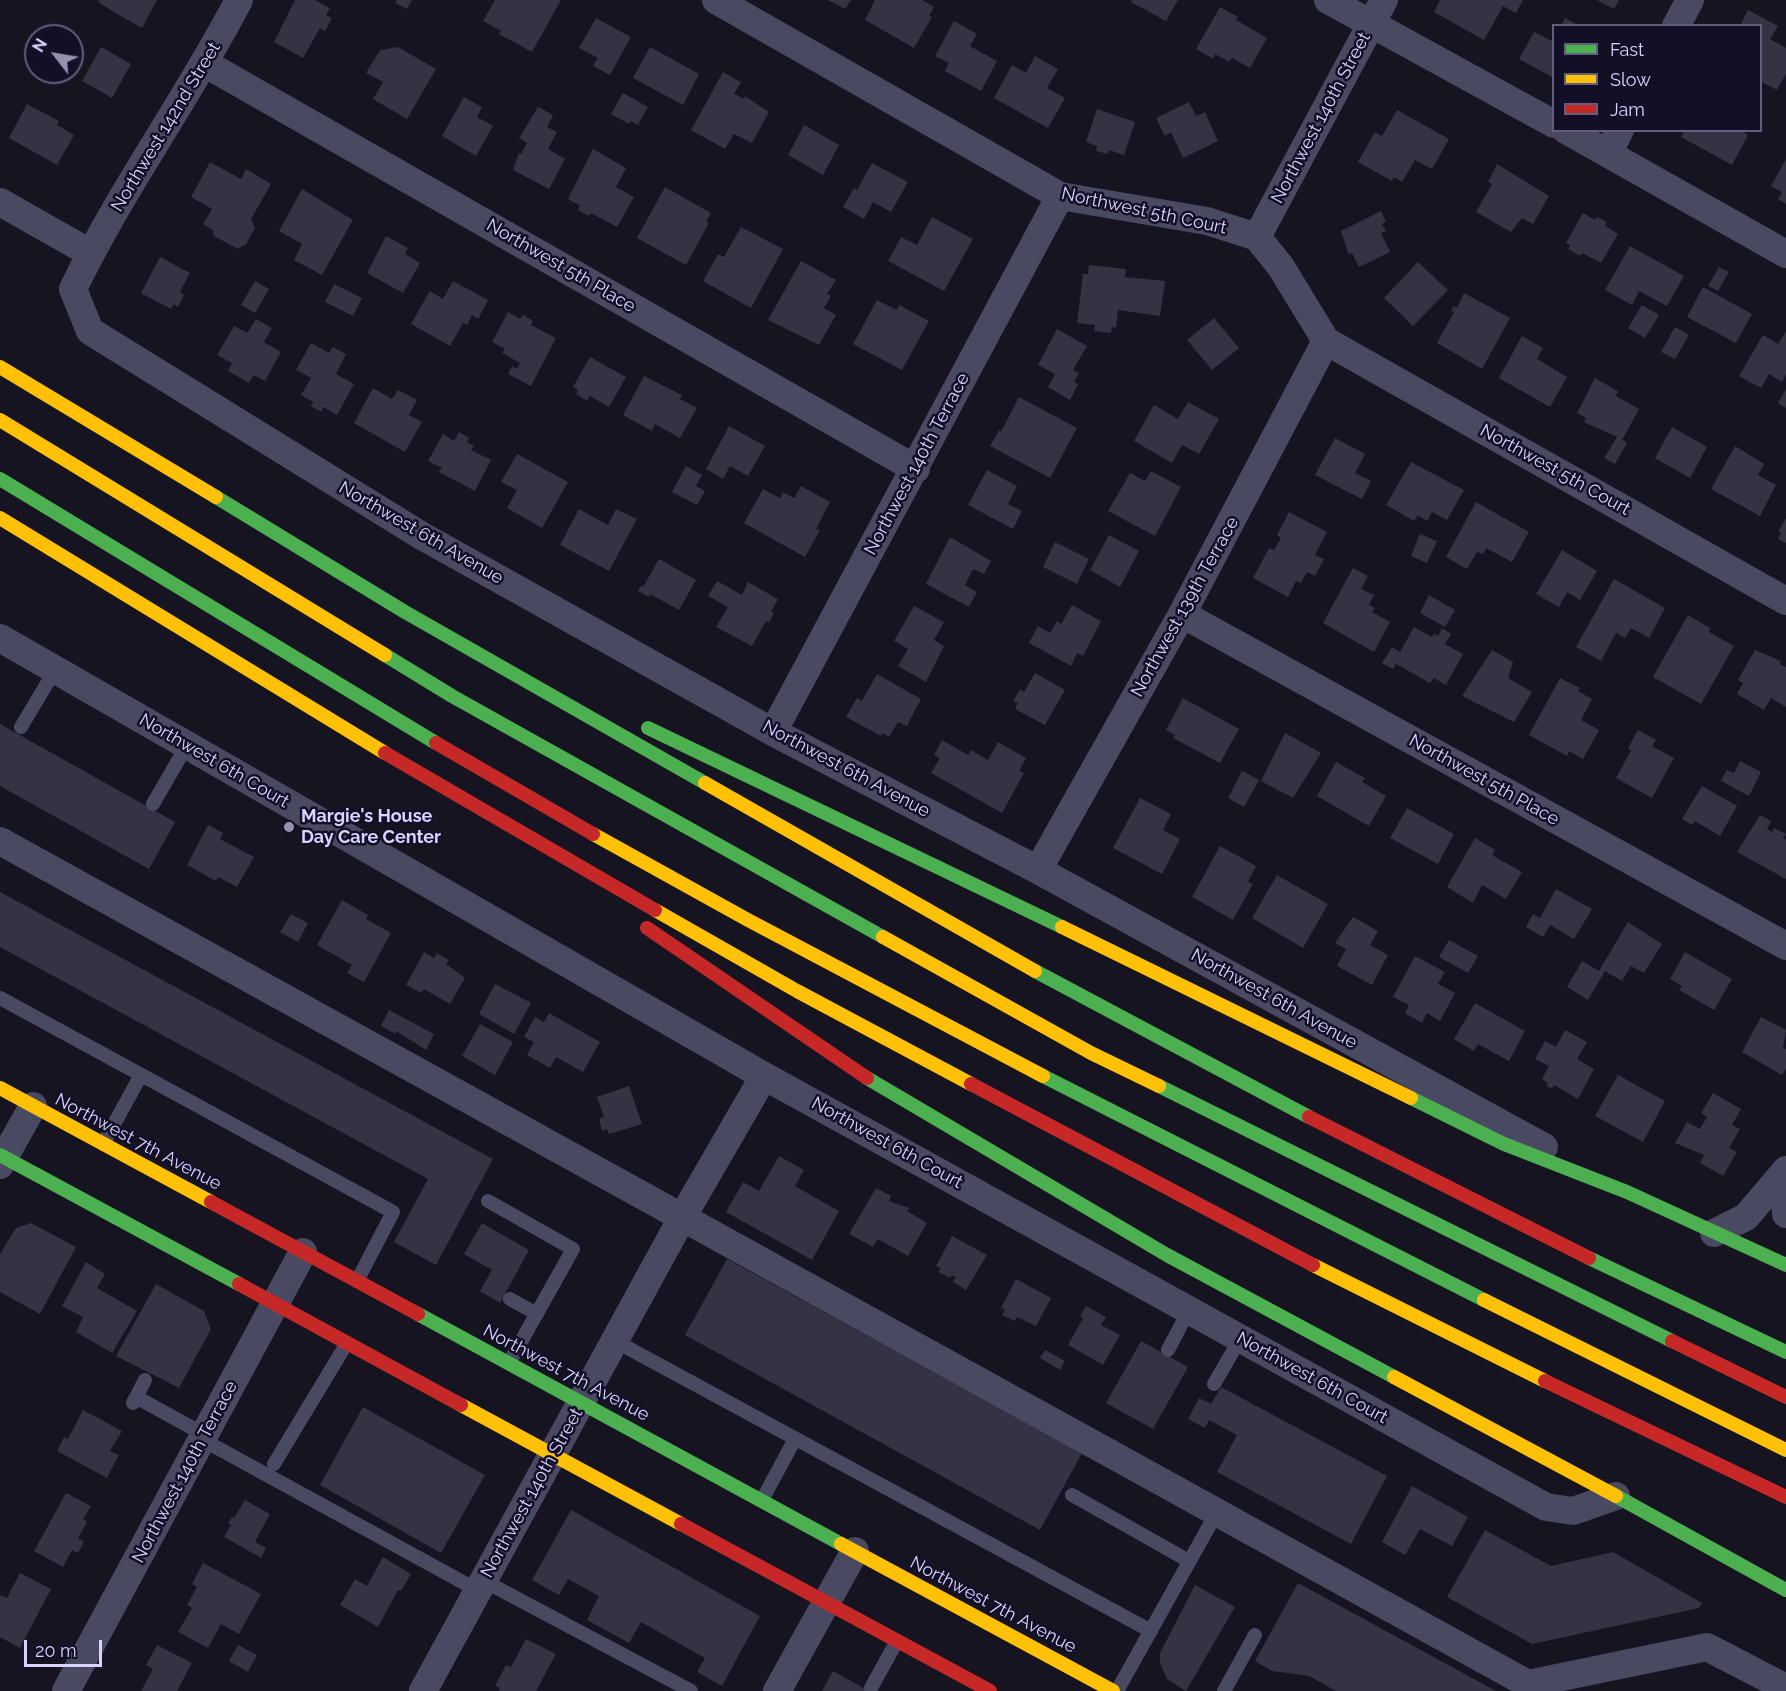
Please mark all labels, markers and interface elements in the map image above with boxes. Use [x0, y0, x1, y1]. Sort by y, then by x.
north arrow [24, 24, 84, 84]
legend [1552, 24, 1762, 132]
street label: Northwest 140th Street [1267, 29, 1375, 207]
text: N [29, 35, 51, 56]
street label: Northwest 142nd Street [107, 38, 225, 216]
text: Fast [1610, 39, 1644, 60]
text: Slow [1610, 69, 1651, 90]
text: Jam [1610, 99, 1645, 120]
street label: Northwest 5th Court [1059, 183, 1229, 239]
street label: Northwest 5th Place [483, 215, 639, 317]
street label: Northwest 140th Terrace [860, 369, 974, 559]
street label: Northwest 5th Court [1476, 420, 1634, 520]
street label: Northwest 6th Avenue [335, 477, 507, 589]
street label: Northwest 139th Terrace [1126, 513, 1244, 701]
street label: Northwest 6th Court [135, 709, 293, 813]
street label: Northwest 6th Avenue [759, 716, 933, 822]
street label: Northwest 5th Place [1405, 730, 1563, 830]
place label: Margie's House Day Care Center [301, 806, 441, 848]
marker: Margie's House Day Care Center [282, 820, 296, 834]
street label: Northwest 6th Avenue [1187, 944, 1361, 1054]
street label: Northwest 7th Avenue [51, 1089, 225, 1195]
street label: Northwest 6th Court [808, 1093, 966, 1193]
street label: Northwest 7th Avenue [479, 1320, 653, 1426]
street label: Northwest 6th Court [1233, 1328, 1391, 1428]
street label: Northwest 140th Terrace [128, 1377, 242, 1567]
street label: Northwest 140th Street [476, 1404, 588, 1582]
street label: Northwest 7th Avenue [906, 1552, 1080, 1658]
scale bar [27, 1628, 105, 1666]
text: 20 m [35, 1640, 77, 1661]

